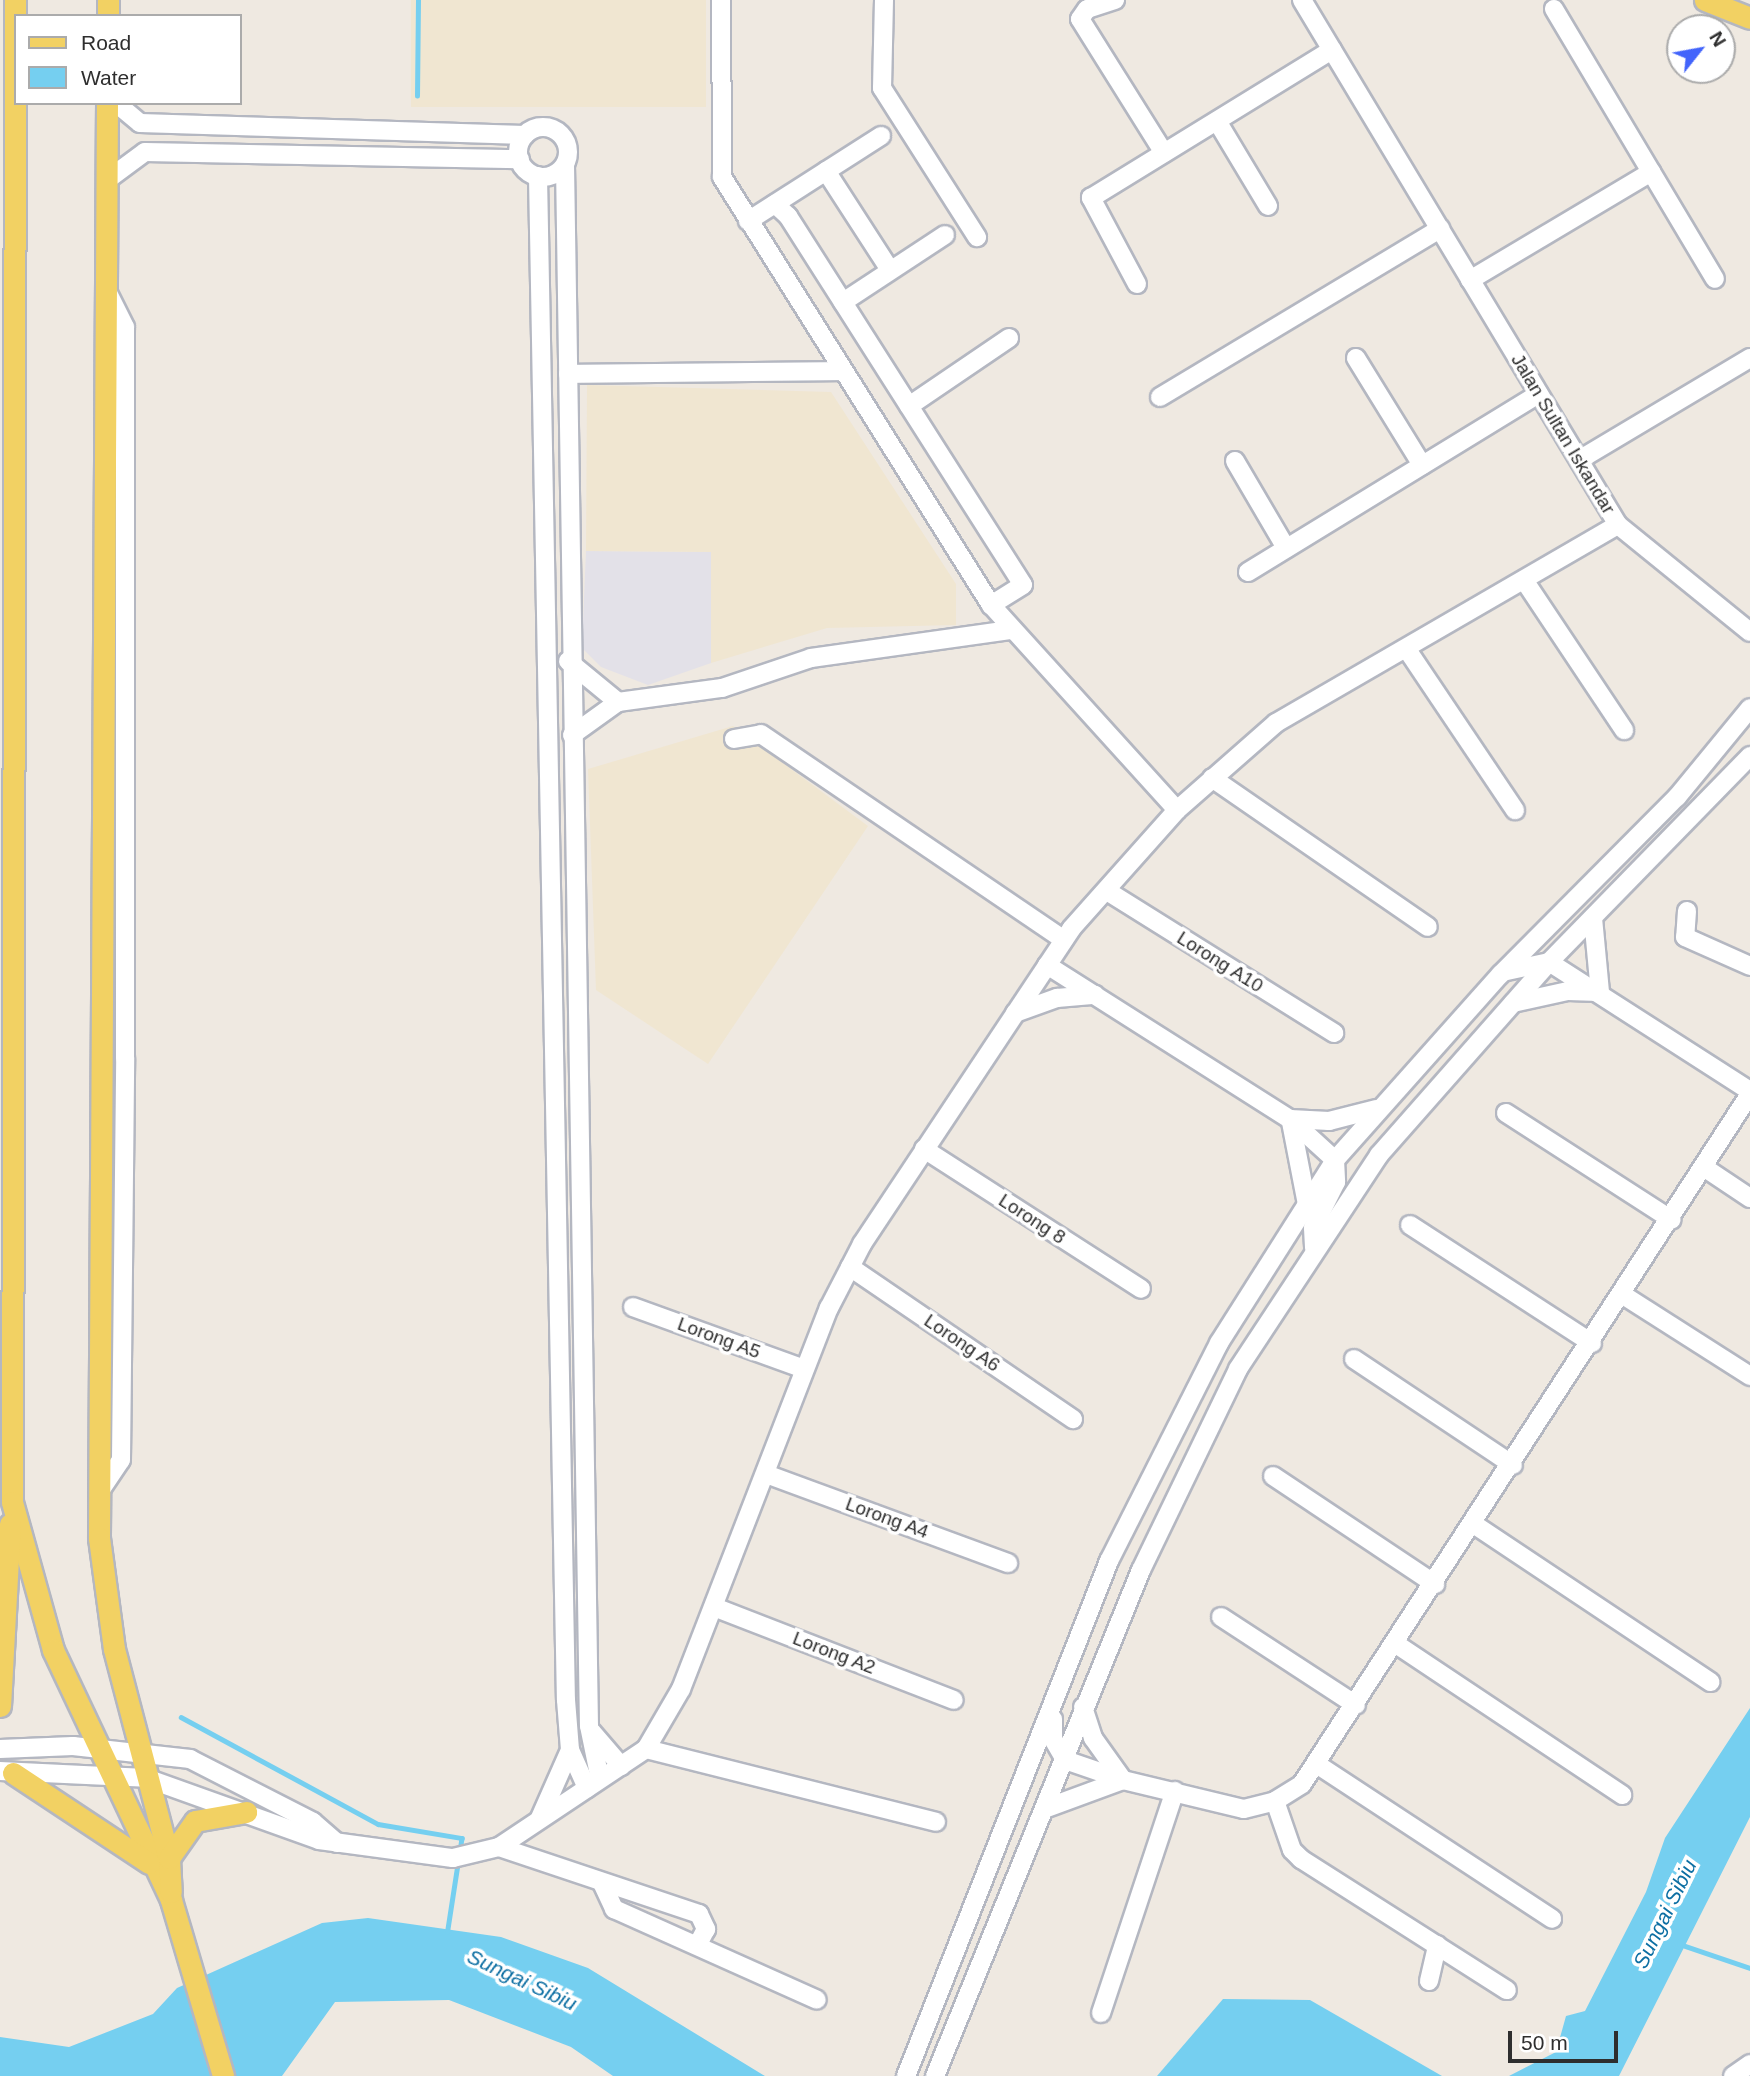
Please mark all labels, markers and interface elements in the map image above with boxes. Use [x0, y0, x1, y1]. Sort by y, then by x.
legend [14, 14, 242, 105]
north arrow [1666, 14, 1736, 84]
text: N [1705, 28, 1730, 50]
text: Road [81, 31, 131, 54]
text: Water [81, 66, 136, 89]
street label: Jalan Sultan Iskandar [1506, 350, 1620, 518]
street label: Lorong A10 [1172, 926, 1268, 998]
street label: Lorong 8 [994, 1189, 1070, 1249]
street label: Lorong A6 [919, 1309, 1005, 1377]
street label: Lorong A5 [674, 1312, 764, 1364]
street label: Lorong A4 [842, 1492, 932, 1544]
street label: Lorong A2 [789, 1627, 879, 1679]
water label: Sungai Sibiu [1628, 1855, 1702, 1973]
water label: Sungai Sibiu [463, 1944, 581, 2016]
scale bar [1512, 2016, 1622, 2060]
text: 50 m [1521, 2031, 1568, 2054]

